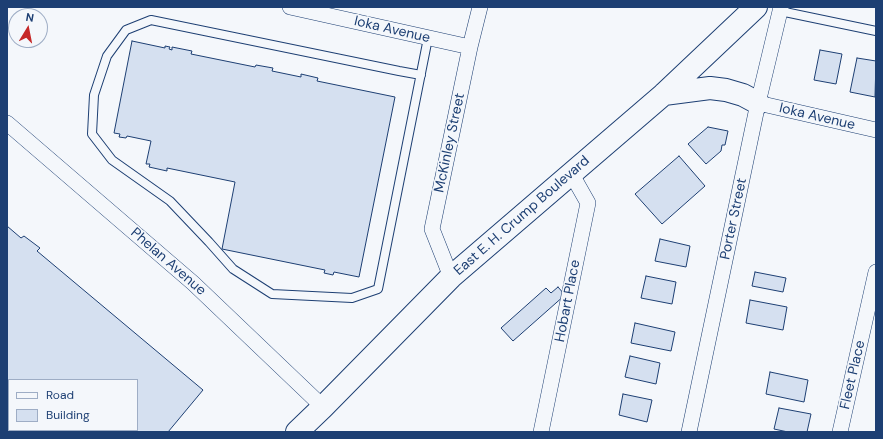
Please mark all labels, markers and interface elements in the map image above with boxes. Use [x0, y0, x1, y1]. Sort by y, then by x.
north arrow [8, 8, 48, 48]
text: N [25, 10, 35, 25]
street label: Ioka Avenue [352, 13, 432, 47]
street label: McKinley Street [431, 92, 469, 194]
street label: Ioka Avenue [777, 100, 857, 134]
street label: East E. H. Crump Boulevard [451, 153, 593, 279]
street label: Porter Street [717, 177, 751, 261]
street label: Phelan Avenue [127, 225, 209, 299]
street label: Hobart Place [552, 258, 584, 344]
street label: Fleet Place [837, 339, 869, 411]
legend [8, 379, 138, 431]
text: Road [46, 387, 74, 403]
text: Building [46, 407, 90, 423]

